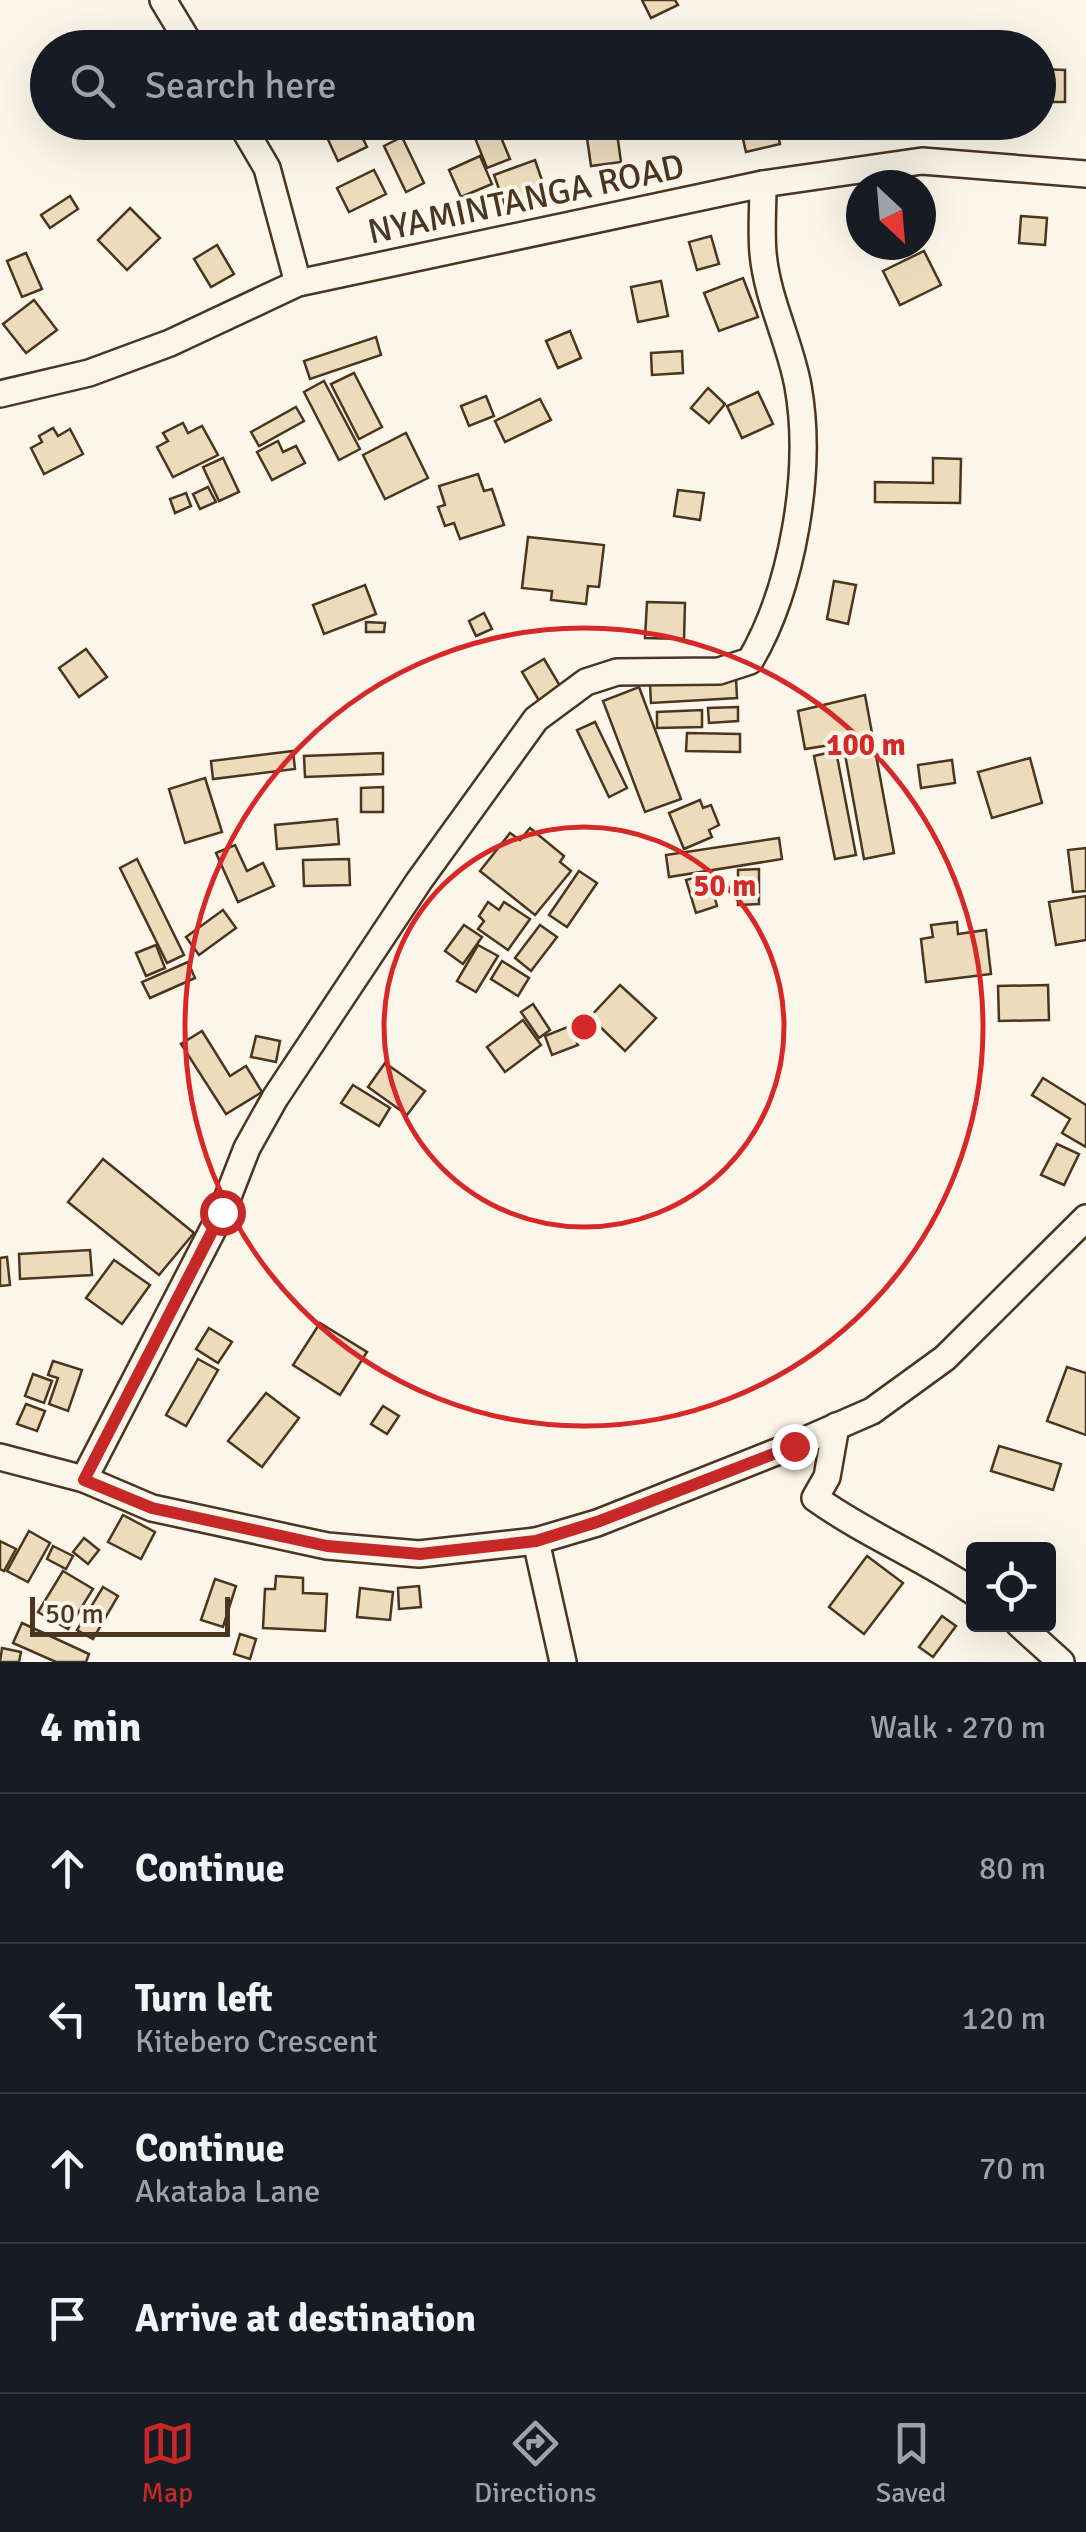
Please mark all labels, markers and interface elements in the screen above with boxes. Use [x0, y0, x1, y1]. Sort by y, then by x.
search box [30, 30, 1056, 140]
icon: search [65, 58, 120, 113]
text: Search here [145, 62, 337, 109]
street label: NYAMINTANGA ROAD [364, 144, 688, 254]
north arrow [846, 170, 936, 260]
text: 100 m [826, 727, 906, 764]
text: 50 m [693, 868, 757, 905]
centre of rings [566, 1009, 602, 1045]
route start [200, 1190, 246, 1236]
route end [772, 1424, 818, 1470]
map controls [966, 1542, 1056, 1632]
button: locate [966, 1542, 1056, 1632]
scale bar [30, 1592, 230, 1636]
text: 50 m [45, 1597, 104, 1631]
text: 4 min [40, 1702, 141, 1753]
text: Walk · 270 m [870, 1708, 1046, 1747]
icon: ahead [40, 1841, 95, 1896]
text: Continue [135, 1845, 285, 1892]
text: 80 m [979, 1849, 1046, 1888]
text: Turn left [135, 1975, 273, 2022]
icon: left [40, 1991, 95, 2046]
text: 120 m [962, 1999, 1046, 2038]
text: Kitebero Crescent [135, 2022, 377, 2061]
text: Continue [135, 2125, 285, 2172]
icon: ahead [40, 2141, 95, 2196]
text: 70 m [979, 2149, 1046, 2188]
text: Akataba Lane [135, 2172, 320, 2211]
icon: arrive [40, 2291, 95, 2346]
text: Arrive at destination [135, 2295, 476, 2342]
tab: Map [140, 2416, 195, 2510]
tab: Directions [474, 2416, 596, 2510]
tab: Saved [876, 2416, 946, 2510]

